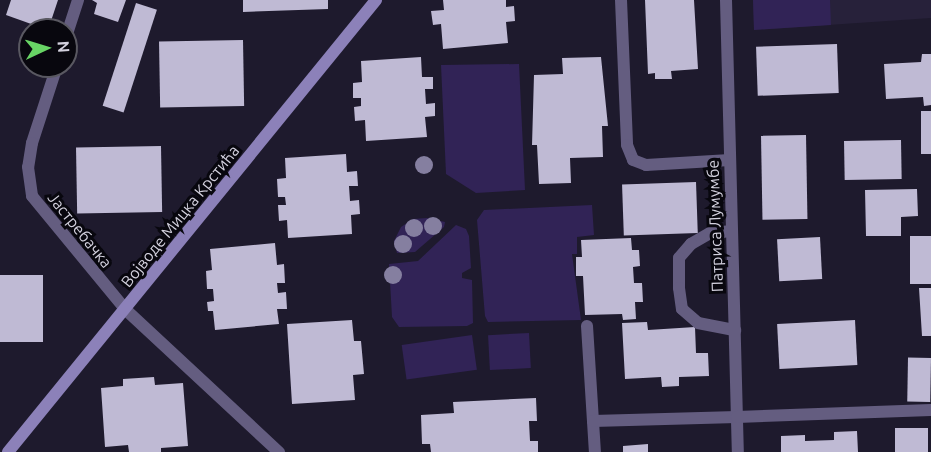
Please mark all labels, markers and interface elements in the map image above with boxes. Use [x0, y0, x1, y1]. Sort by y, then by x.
north arrow [18, 18, 78, 78]
text: N [55, 40, 73, 53]
street label: Војводе Мицка Крстића [117, 141, 243, 291]
street label: Патриса Лумумбе [703, 159, 727, 293]
street label: Јастребачка [44, 188, 116, 272]

